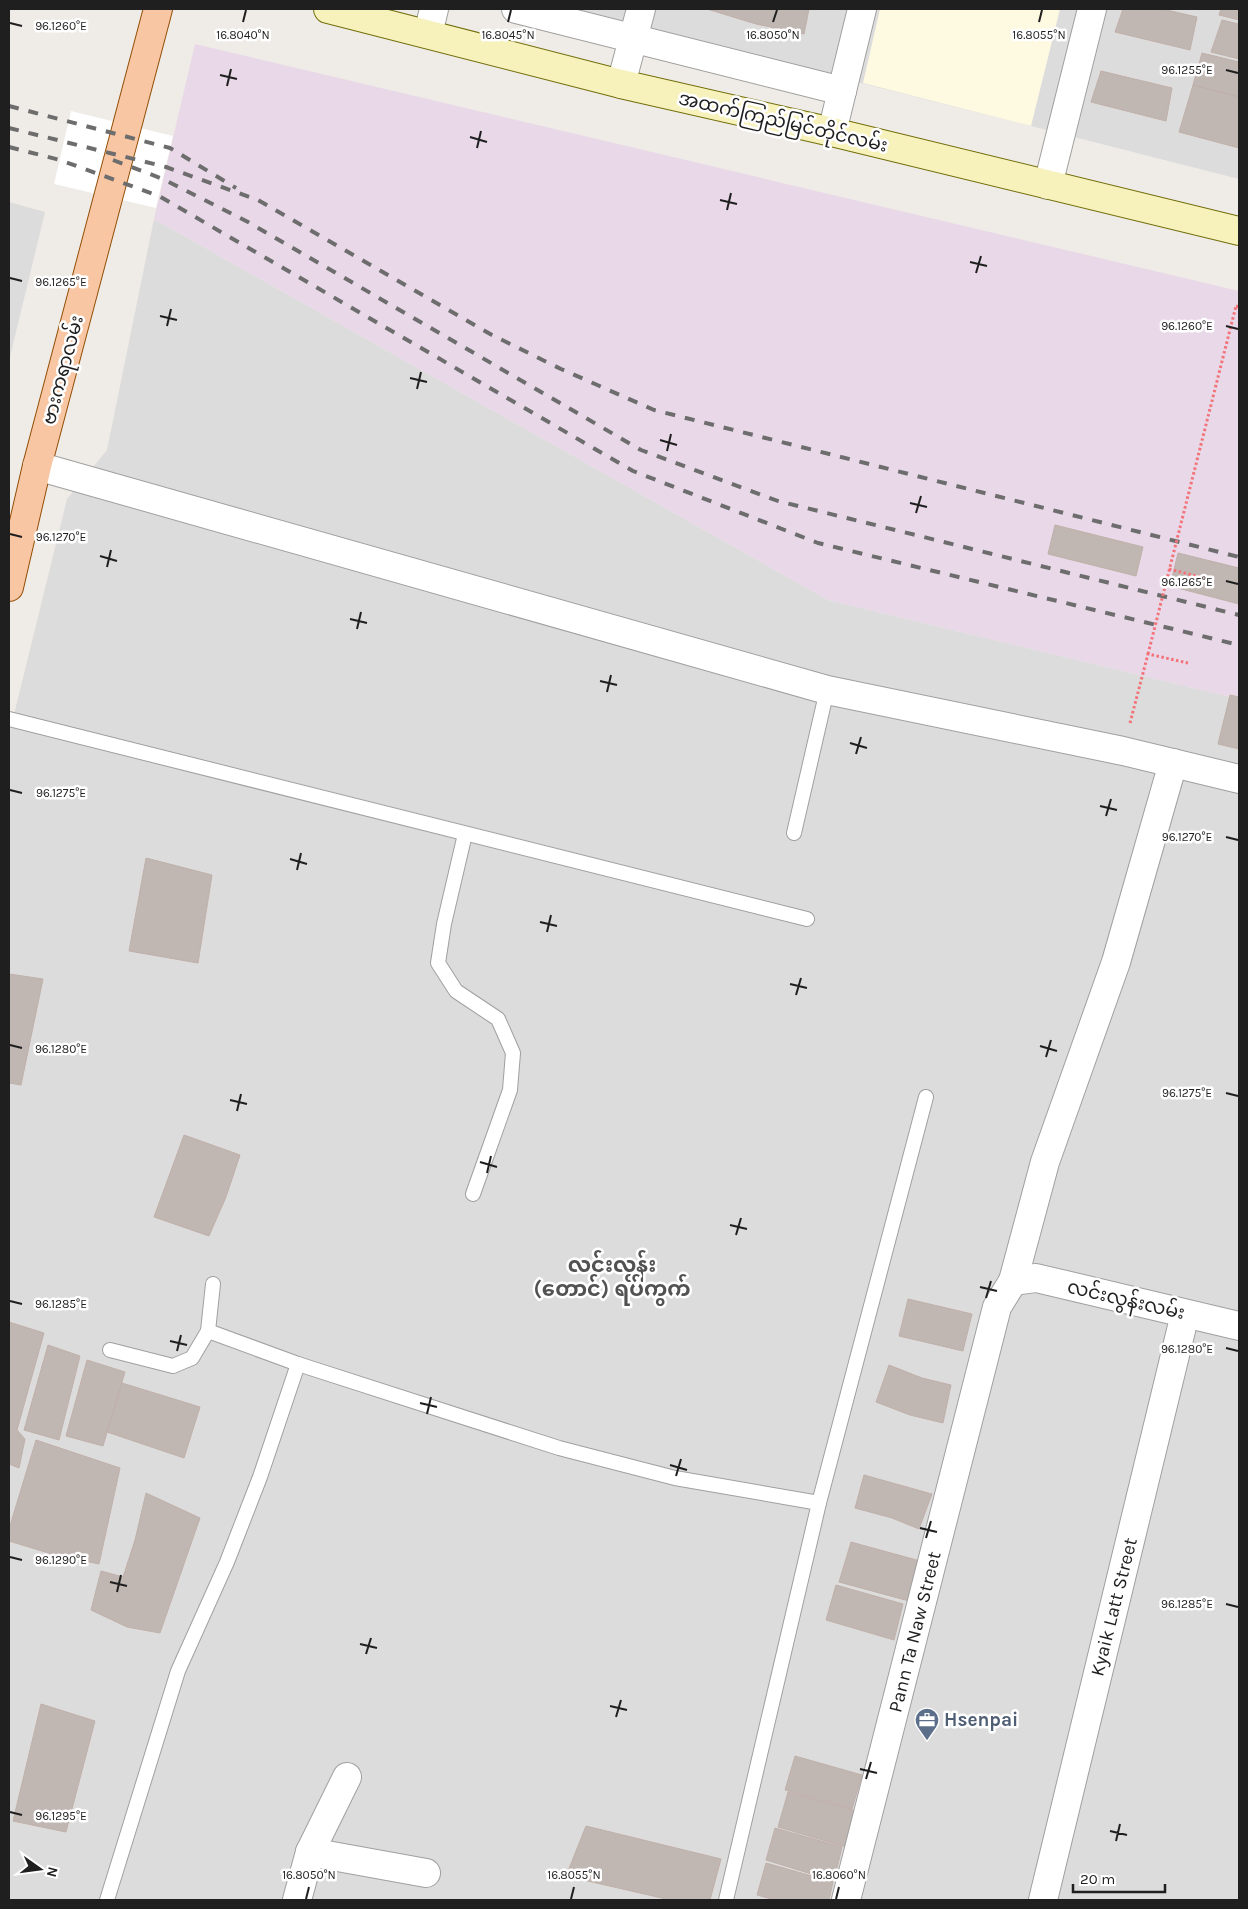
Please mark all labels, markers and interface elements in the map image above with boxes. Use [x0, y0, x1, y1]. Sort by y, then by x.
text: 96.1260°E [35, 19, 87, 33]
text: 16.8040°N [216, 28, 270, 42]
text: 16.8045°N [481, 28, 535, 42]
text: 16.8050°N [746, 28, 800, 42]
text: 16.8055°N [1012, 28, 1066, 42]
text: 96.1255°E [1161, 63, 1213, 77]
street label: အထက်ကြည်မြင်တိုင်လမ်း [675, 83, 891, 162]
text: 96.1265°E [35, 275, 87, 289]
street label: ဗားကရာလမ်း [34, 312, 92, 428]
text: 96.1260°E [1161, 319, 1213, 333]
text: 96.1270°E [36, 530, 86, 544]
text: 96.1265°E [1161, 575, 1213, 589]
text: 96.1275°E [36, 786, 86, 800]
text: 96.1270°E [1162, 830, 1212, 844]
text: 96.1280°E [35, 1042, 87, 1056]
text: 96.1275°E [1162, 1086, 1212, 1100]
district label: လင်းလွန်း (တောင်) ရပ်ကွက် [533, 1249, 691, 1306]
street label: လင်းလွန်းလမ်း [1064, 1272, 1188, 1328]
text: 96.1285°E [35, 1297, 87, 1311]
text: 96.1280°E [1161, 1342, 1213, 1356]
street label: Kyaik Latt Street [1086, 1535, 1142, 1679]
street label: Pann Ta Naw Street [884, 1549, 946, 1715]
text: 96.1290°E [35, 1553, 87, 1567]
text: 96.1285°E [1161, 1597, 1213, 1611]
office icon: Hsenpai [914, 1707, 940, 1741]
place label: Hsenpai [944, 1709, 1018, 1731]
text: 96.1295°E [35, 1809, 87, 1823]
north arrow [15, 1844, 65, 1894]
scale bar [1073, 1862, 1166, 1894]
text: N [43, 1865, 62, 1879]
text: 16.8050°N [282, 1868, 336, 1882]
text: 16.8055°N [547, 1868, 601, 1882]
text: 16.8060°N [812, 1868, 866, 1882]
text: 20 m [1080, 1870, 1115, 1888]

